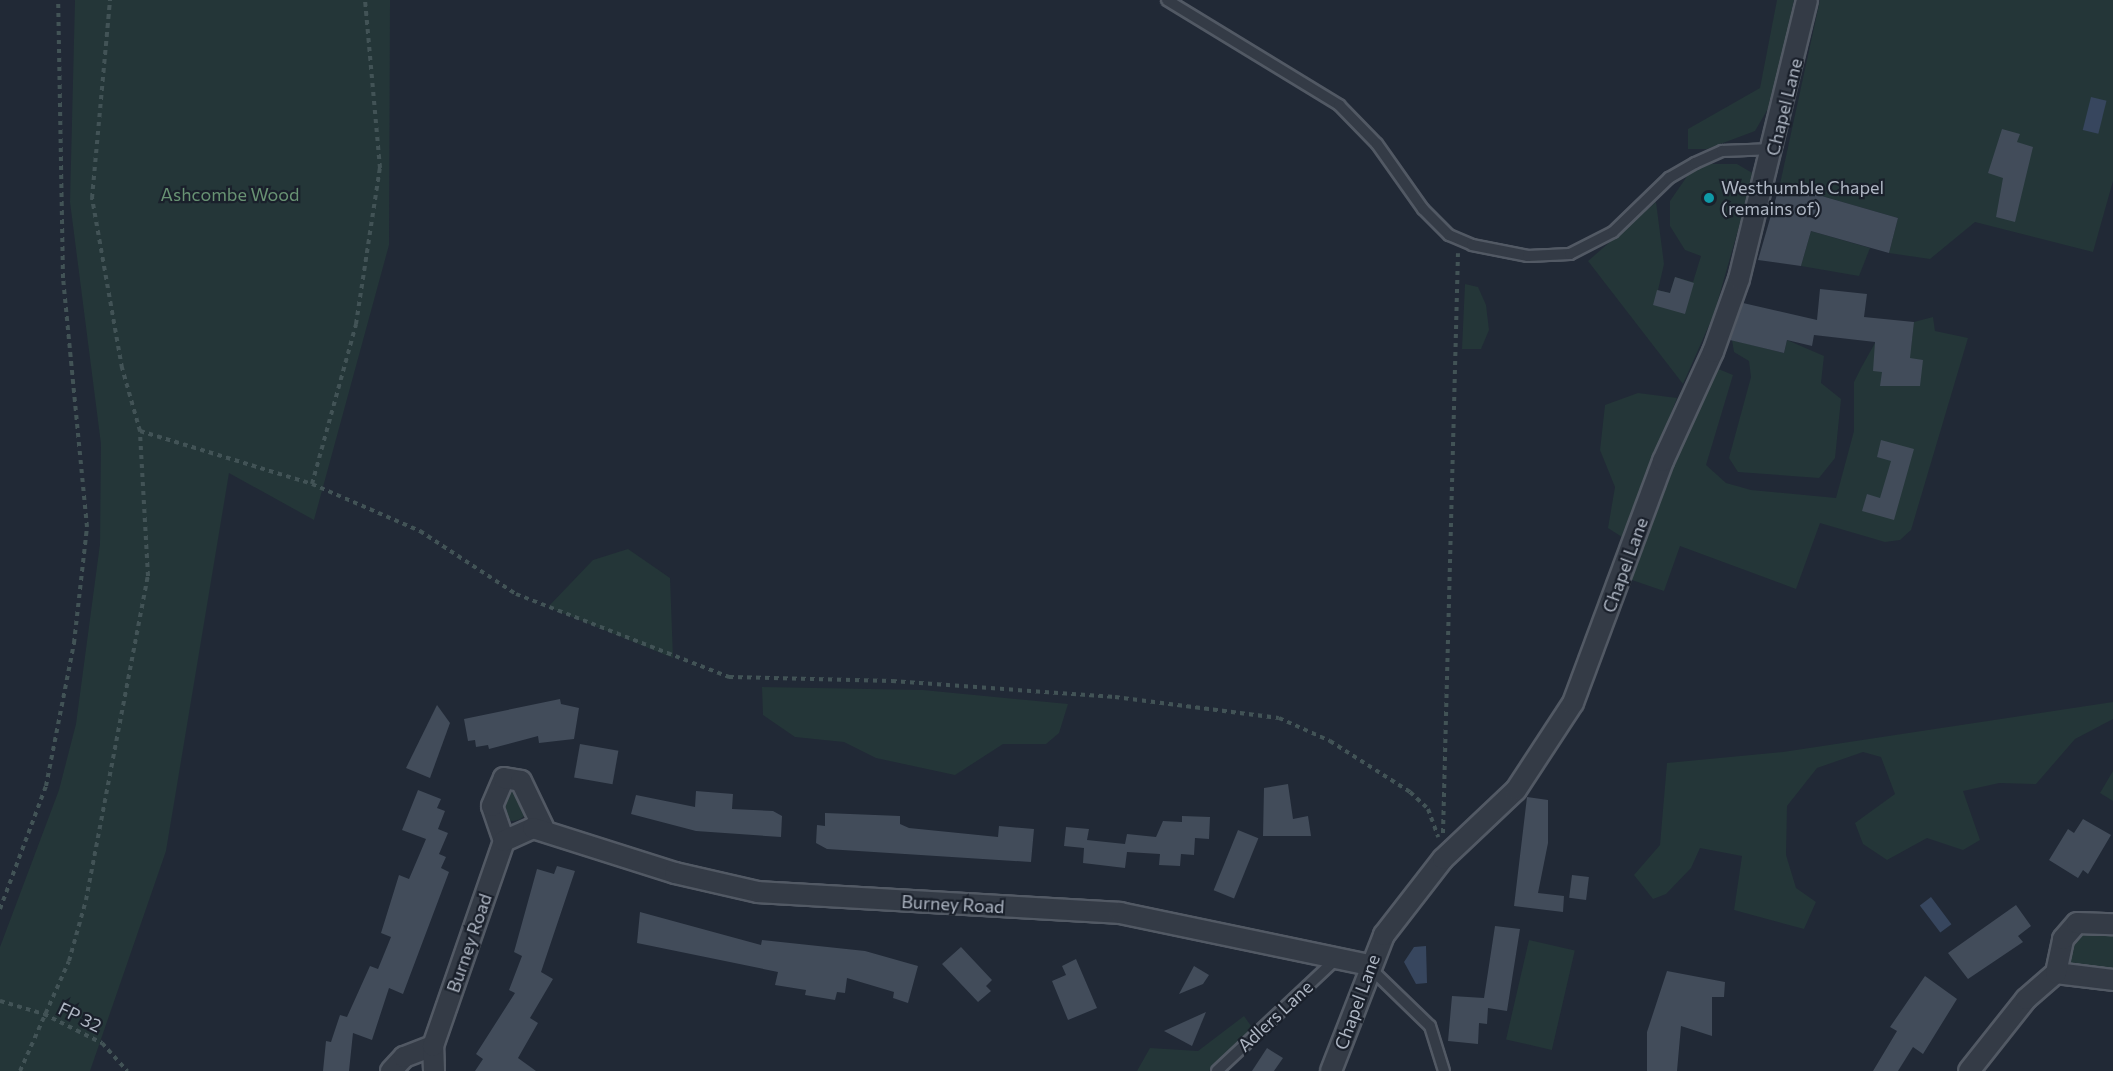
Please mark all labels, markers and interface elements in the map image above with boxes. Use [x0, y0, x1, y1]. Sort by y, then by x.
street label: Chapel Lane [1761, 56, 1807, 158]
place label: Westhumble Chapel (remains of) [1721, 177, 1884, 219]
park label: Ashcombe Wood [161, 183, 299, 205]
marker: Westhumble Chapel (remains of) [1702, 191, 1716, 205]
street label: Chapel Lane [1598, 514, 1652, 616]
street label: Burney Road [442, 891, 496, 995]
street label: Burney Road [901, 891, 1005, 917]
street label: Chapel Lane [1330, 951, 1384, 1053]
street label: Adlers Lane [1233, 976, 1317, 1056]
street label: FP 32 [55, 997, 105, 1037]

